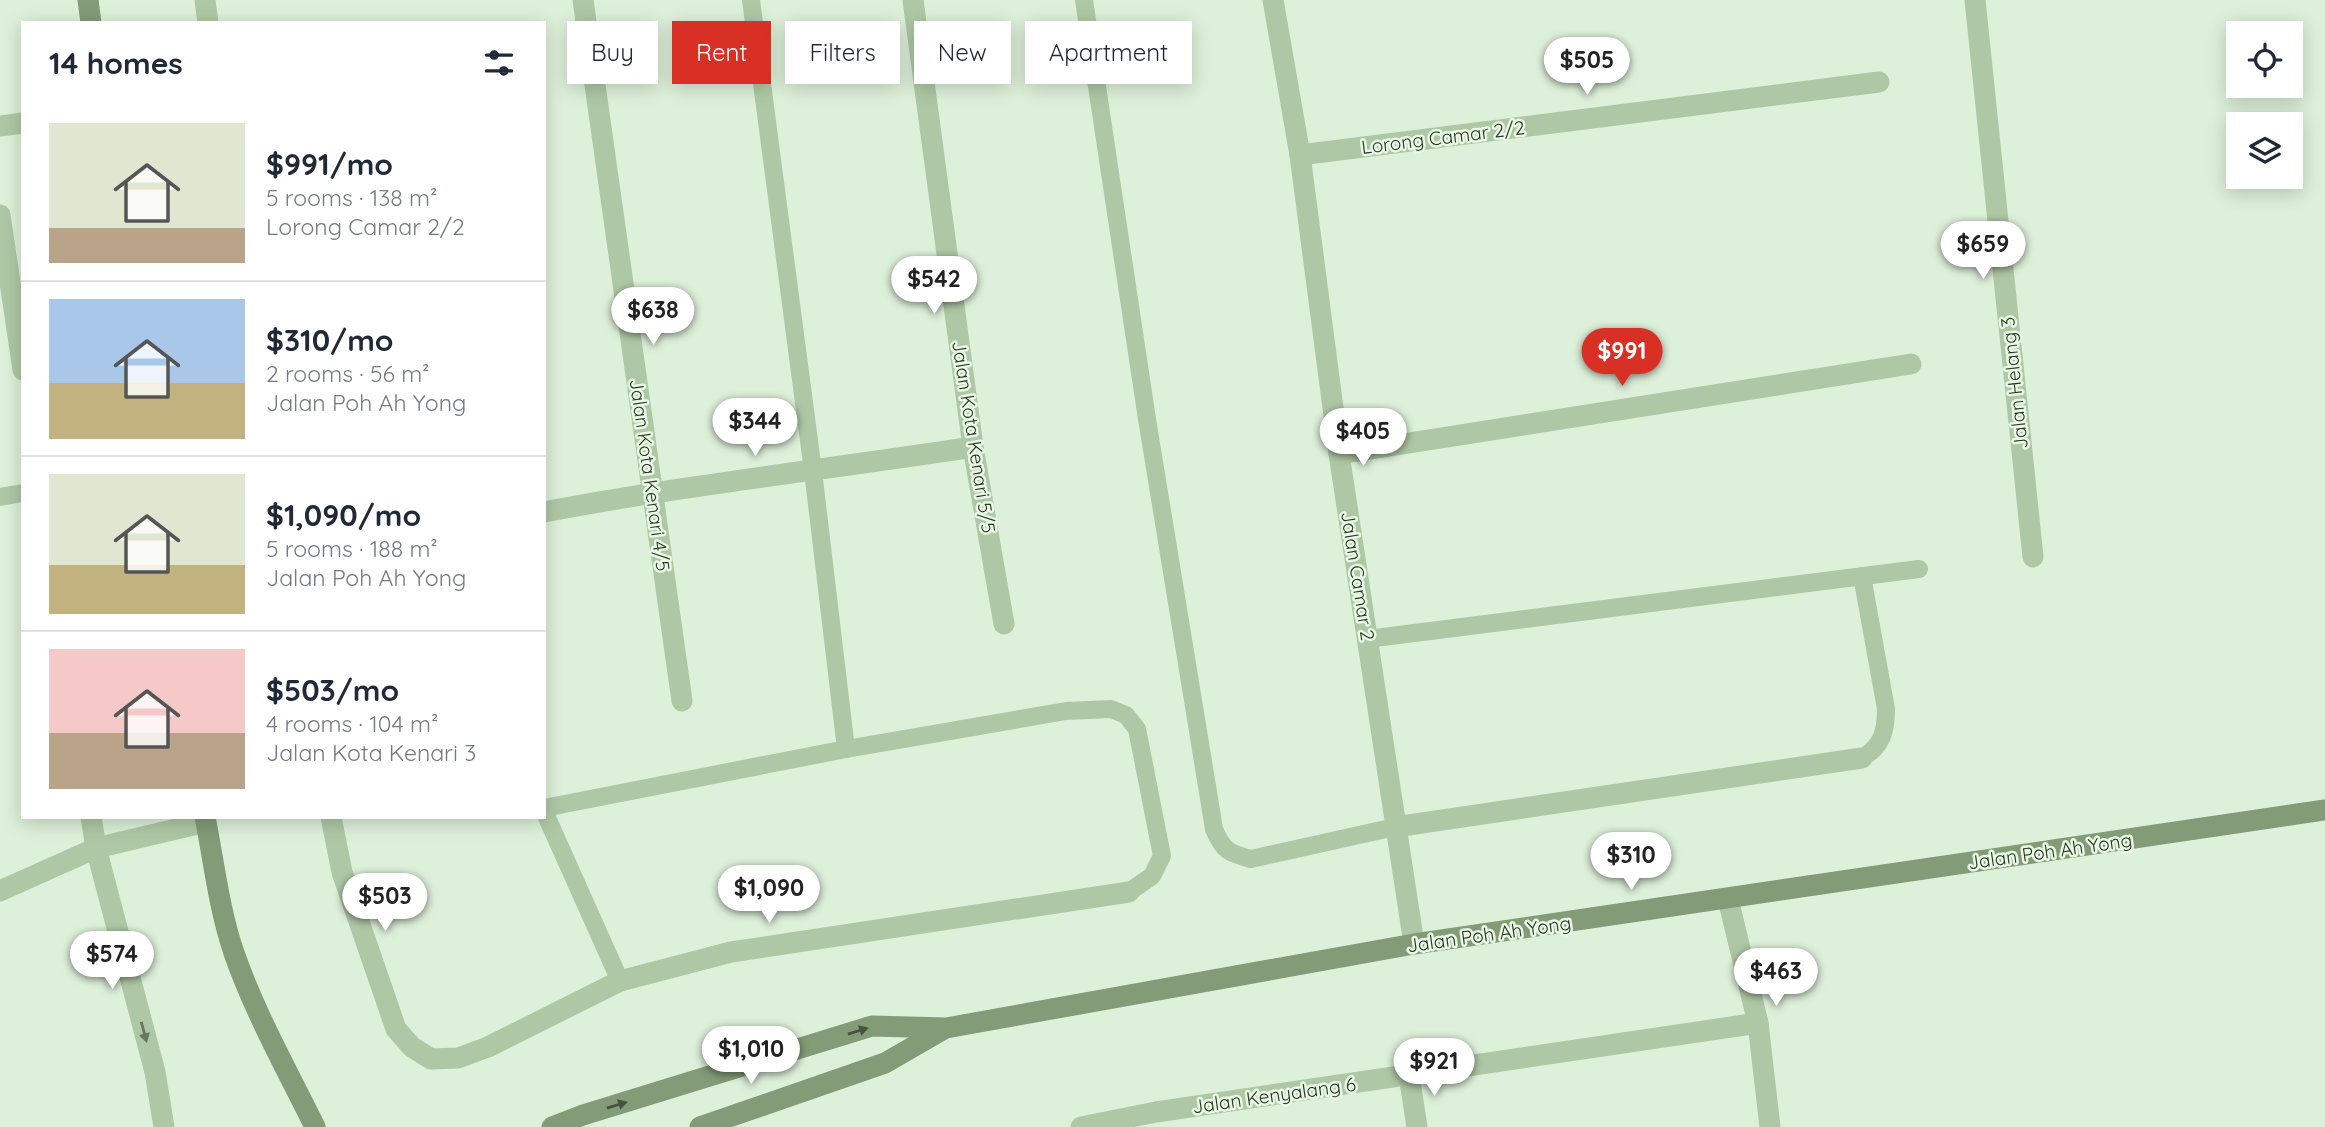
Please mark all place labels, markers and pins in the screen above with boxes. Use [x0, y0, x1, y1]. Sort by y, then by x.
pin: $505 [1546, 38, 1628, 97]
pin: $659 [1942, 222, 2024, 281]
pin: $542 [893, 256, 975, 316]
pin: $638 [612, 288, 694, 347]
pin: $991 [1581, 328, 1663, 388]
pin: $344 [714, 398, 796, 458]
pin: $405 [1322, 408, 1404, 468]
pin: $310 [1590, 832, 1672, 892]
pin: $1,090 [712, 866, 826, 925]
pin: $503 [344, 874, 426, 933]
pin: $574 [71, 932, 153, 991]
pin: $463 [1735, 948, 1817, 1008]
pin: $1,010 [694, 1026, 808, 1086]
pin: $921 [1393, 1038, 1475, 1098]

